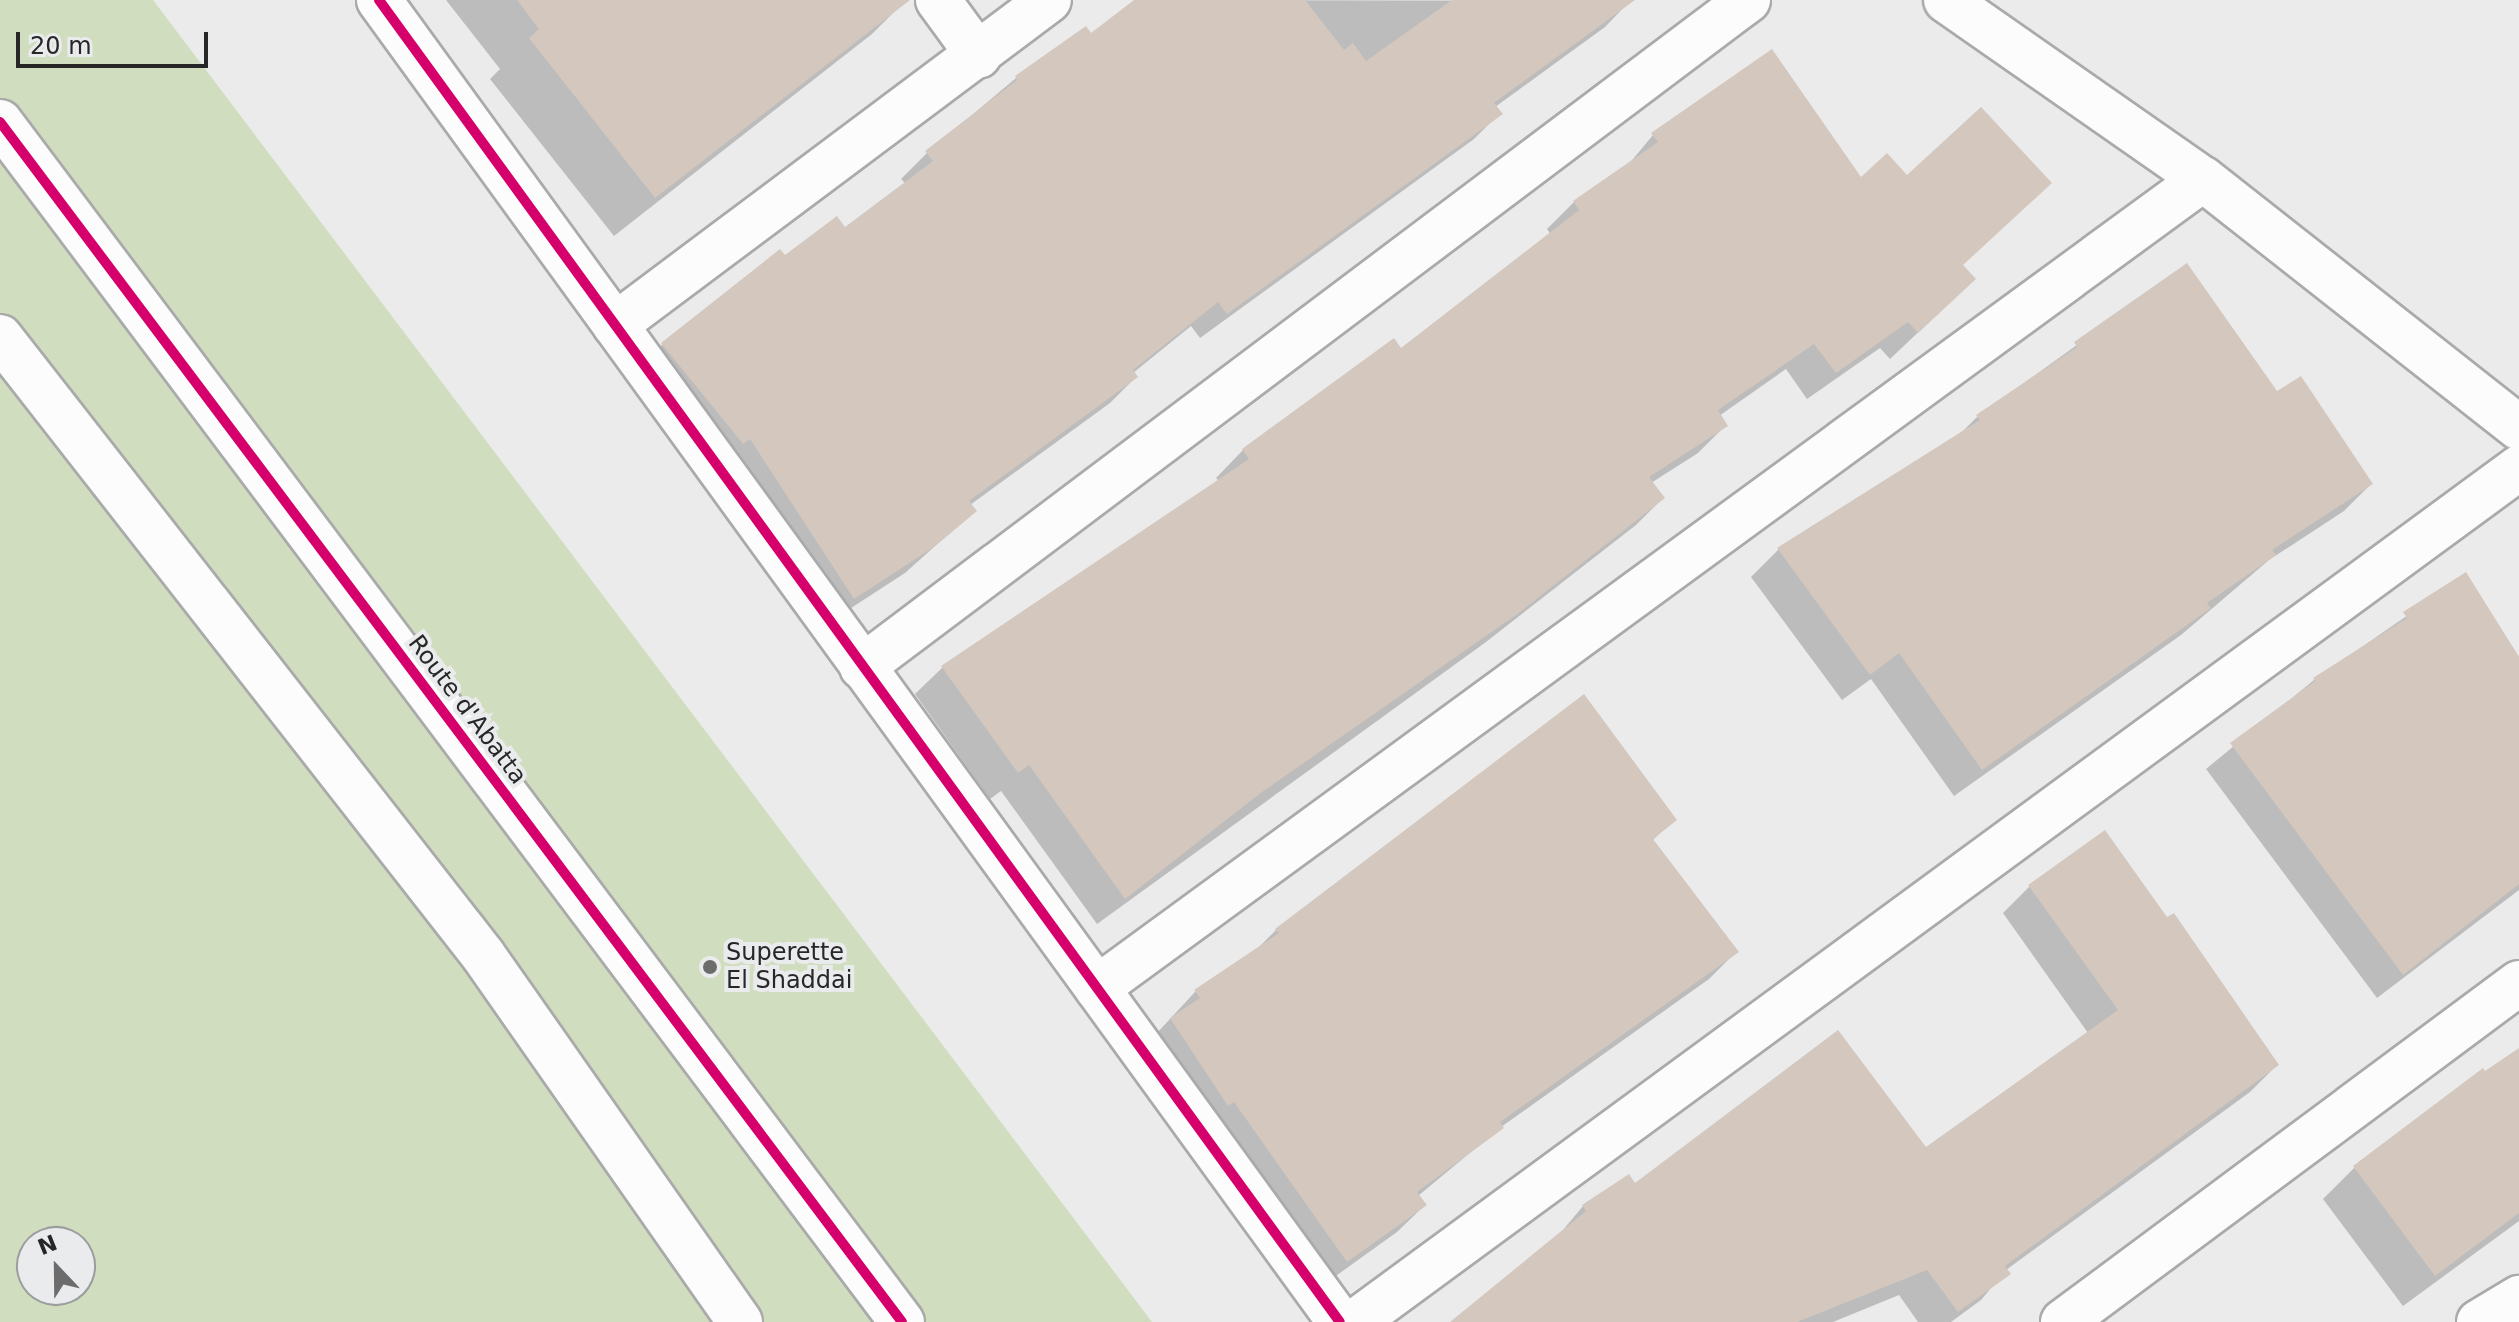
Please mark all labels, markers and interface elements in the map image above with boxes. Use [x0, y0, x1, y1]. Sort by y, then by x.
scale bar [20, 16, 212, 66]
text: 20 m [30, 32, 92, 60]
street label: Route d'Abatta [402, 630, 532, 790]
place label: Superette El Shaddai [726, 939, 852, 995]
marker: Superette El Shaddai [701, 958, 719, 976]
north arrow [16, 1226, 96, 1306]
text: N [34, 1230, 61, 1260]

